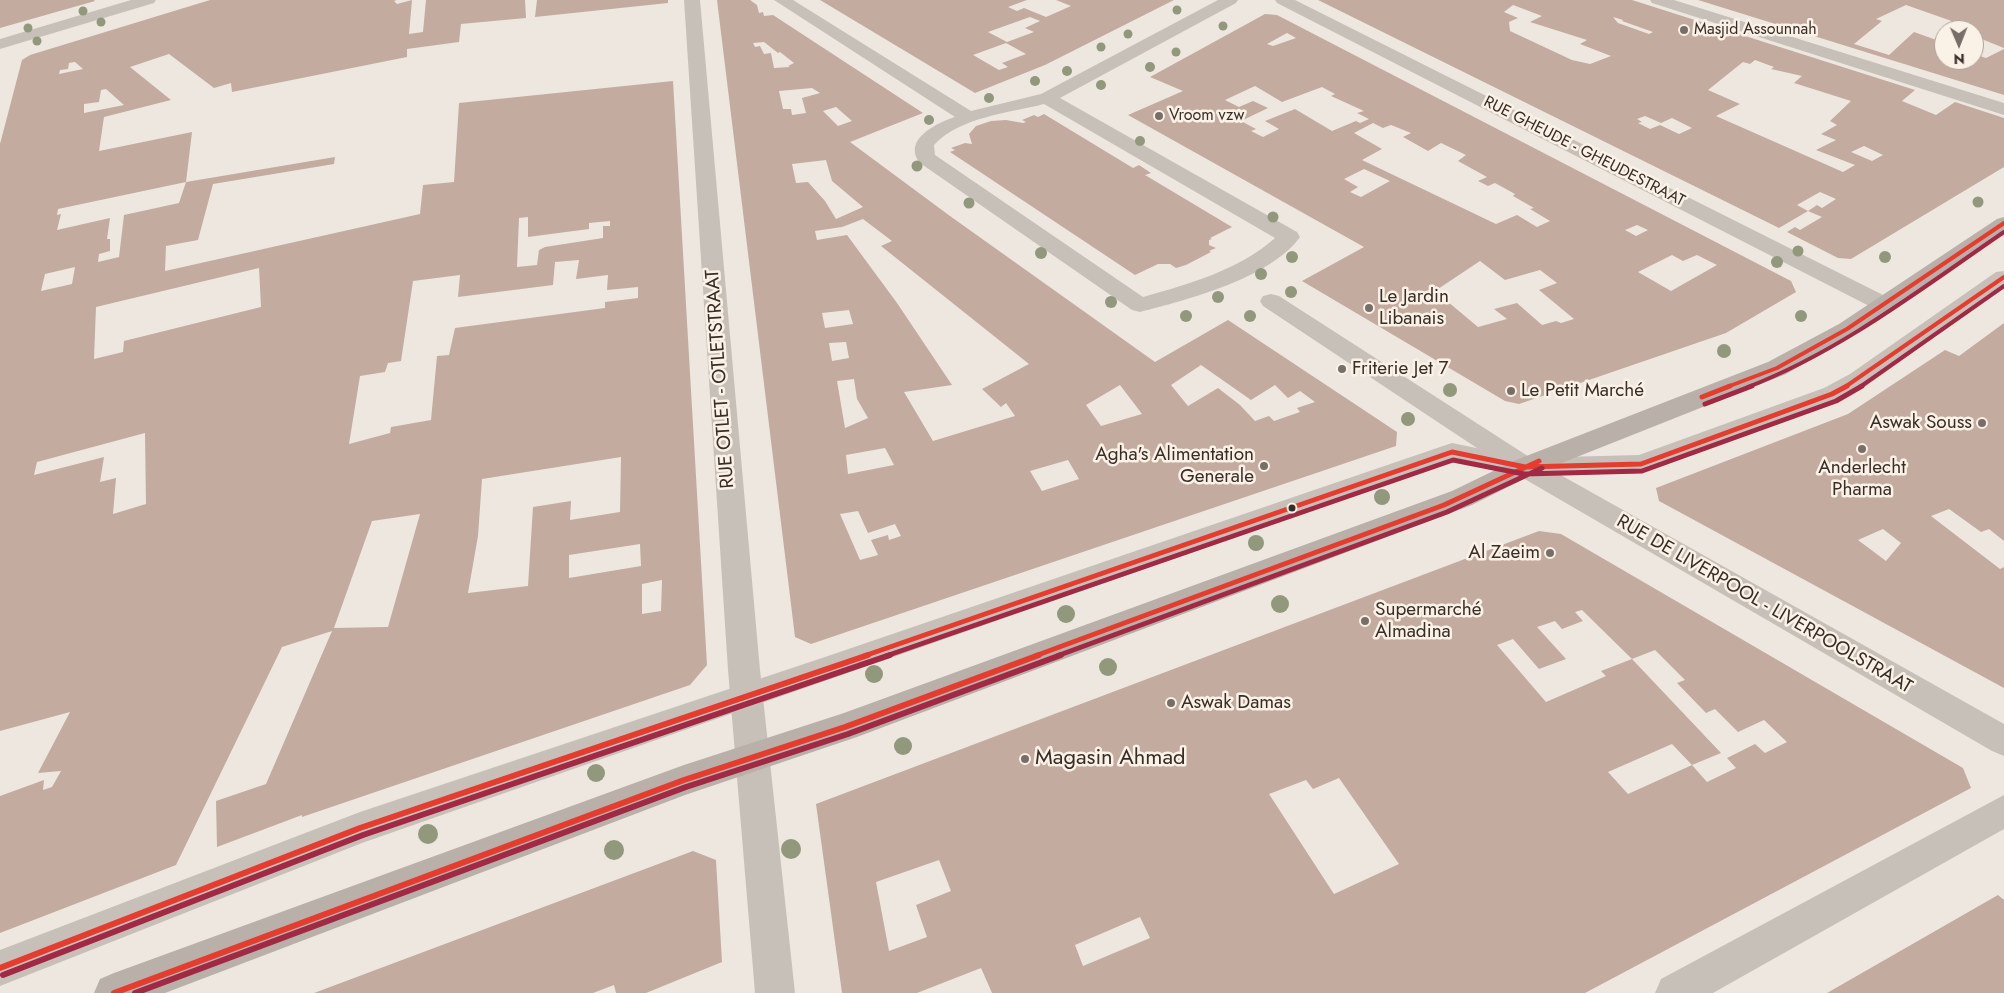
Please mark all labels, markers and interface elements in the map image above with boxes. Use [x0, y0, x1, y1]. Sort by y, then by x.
place label: Masjid Assounnah [1694, 20, 1817, 40]
north arrow [1934, 20, 1984, 70]
marker: Masjid Assounnah [1678, 24, 1690, 36]
text: N [1954, 49, 1965, 69]
street label: RUE GHEUDE - GHEUDESTRAAT [1480, 93, 1688, 211]
place label: Vroom vzw [1169, 106, 1244, 126]
marker: Vroom vzw [1153, 110, 1165, 122]
street label: RUE OTLET - OTLETSTRAAT [702, 269, 740, 489]
place label: Le Jardin Libanais [1379, 286, 1449, 330]
marker: Le Jardin Libanais [1363, 302, 1375, 314]
place label: Friterie Jet 7 [1352, 358, 1448, 380]
marker: Friterie Jet 7 [1336, 363, 1348, 375]
place label: Le Petit Marché [1521, 380, 1644, 402]
marker: Le Petit Marché [1505, 385, 1517, 397]
place label: Aswak Souss [1870, 412, 1972, 434]
marker: Aswak Souss [1976, 417, 1988, 429]
marker: Anderlecht Pharma [1856, 443, 1868, 455]
place label: Agha's Alimentation Generale [1095, 444, 1254, 488]
place label: Anderlecht Pharma [1818, 457, 1906, 501]
marker: Agha's Alimentation Generale [1258, 460, 1270, 472]
unlabelled marker [1287, 503, 1297, 513]
street label: RUE DE LIVERPOOL - LIVERPOOLSTRAAT [1612, 511, 1916, 699]
place label: Al Zaeim [1468, 542, 1540, 564]
marker: Al Zaeim [1544, 547, 1556, 559]
place label: Supermarché Almadina [1375, 599, 1482, 643]
marker: Supermarché Almadina [1359, 615, 1371, 627]
place label: Aswak Damas [1181, 692, 1291, 714]
marker: Aswak Damas [1165, 697, 1177, 709]
place label: Magasin Ahmad [1035, 746, 1186, 772]
marker: Magasin Ahmad [1019, 753, 1031, 765]

